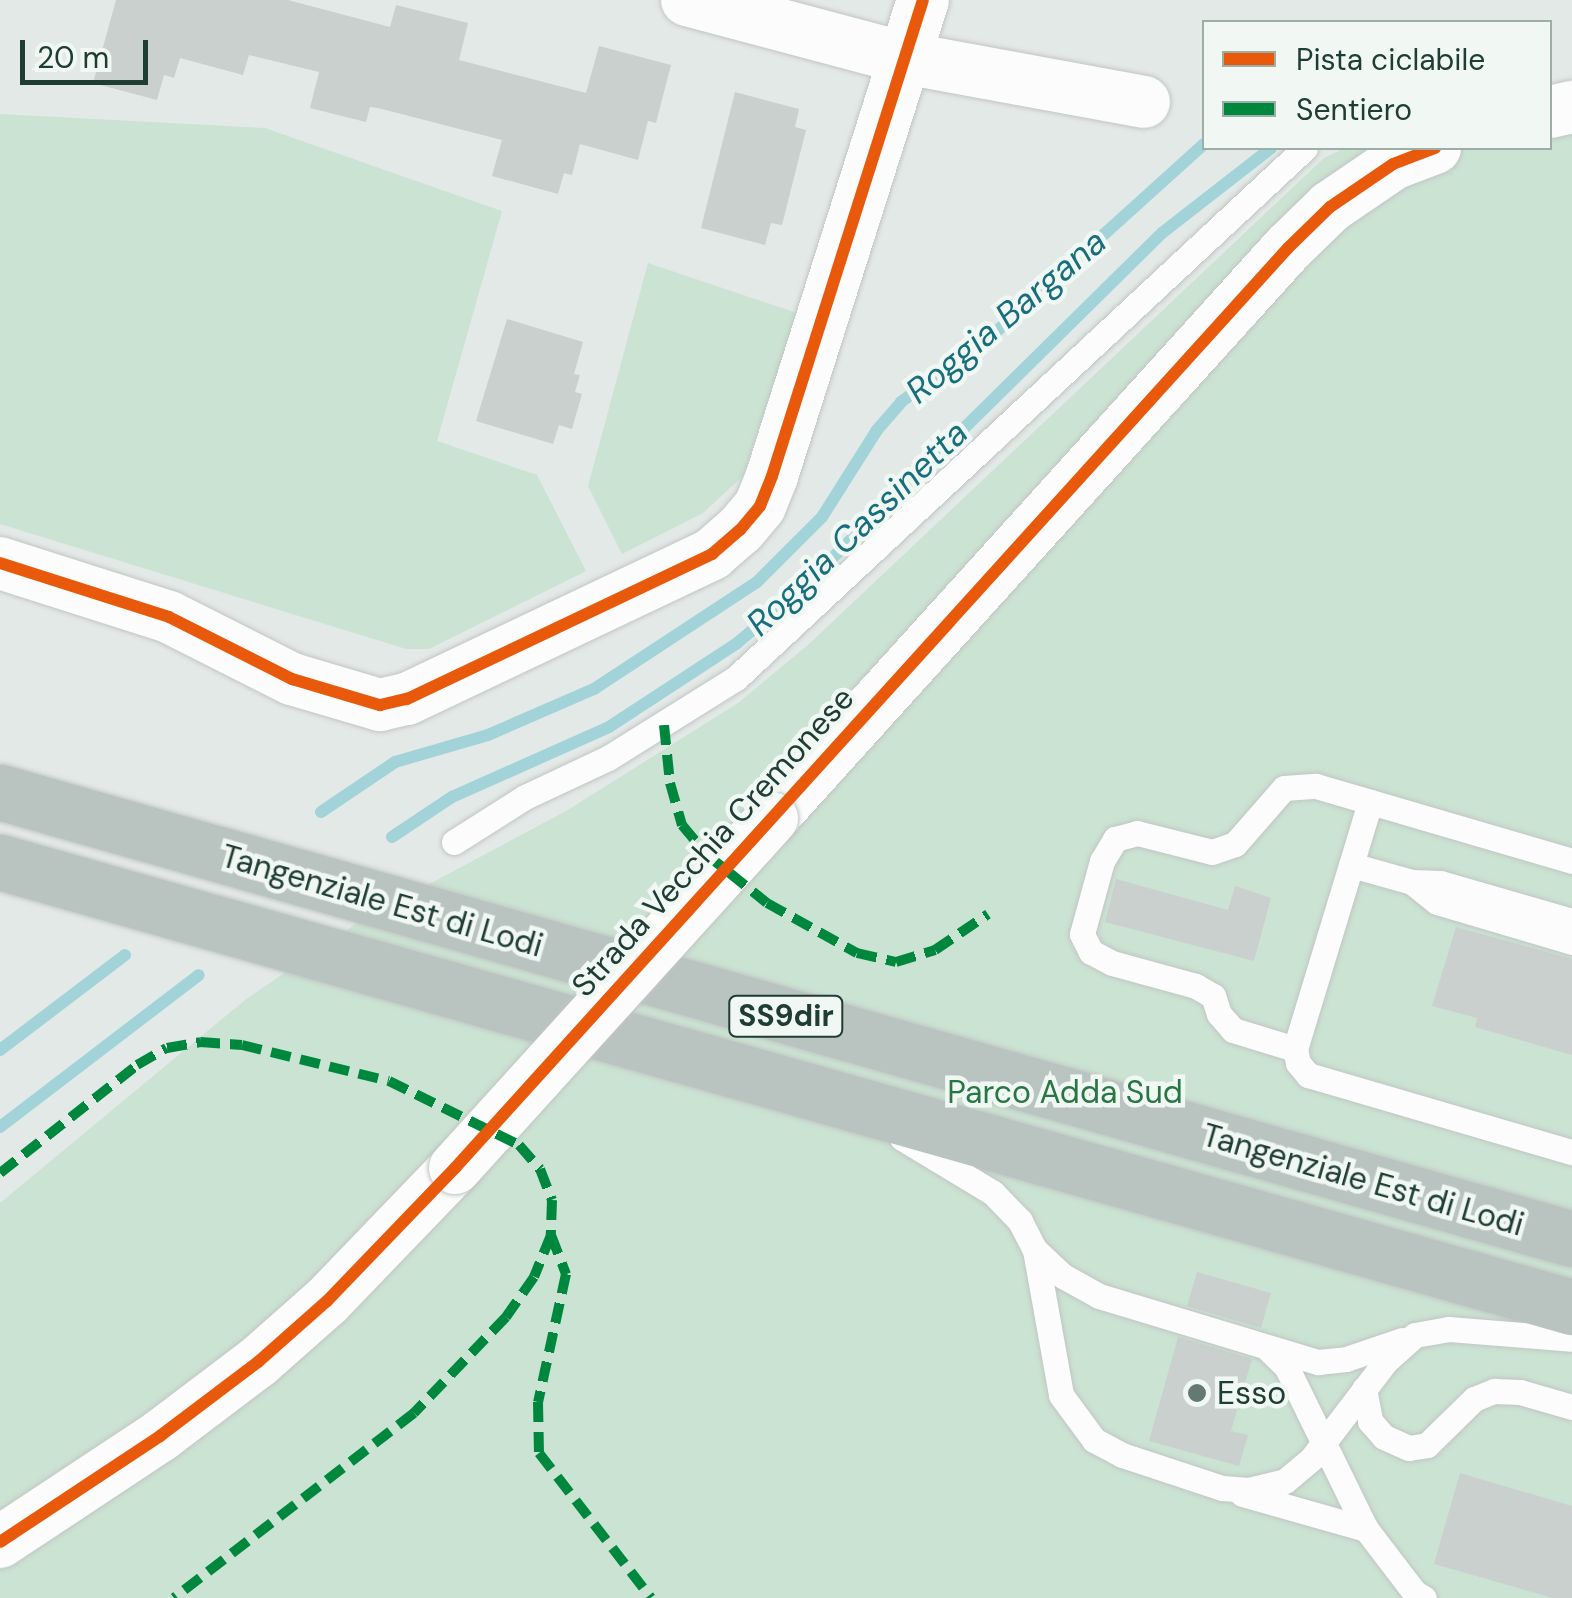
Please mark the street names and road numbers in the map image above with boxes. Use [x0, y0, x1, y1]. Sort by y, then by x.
street label: Strada Vecchia Cremonese [564, 679, 862, 1005]
street label: Tangenziale Est di Lodi [217, 837, 547, 965]
road number: SS9dir [726, 991, 846, 1041]
street label: Tangenziale Est di Lodi [1198, 1116, 1528, 1244]

